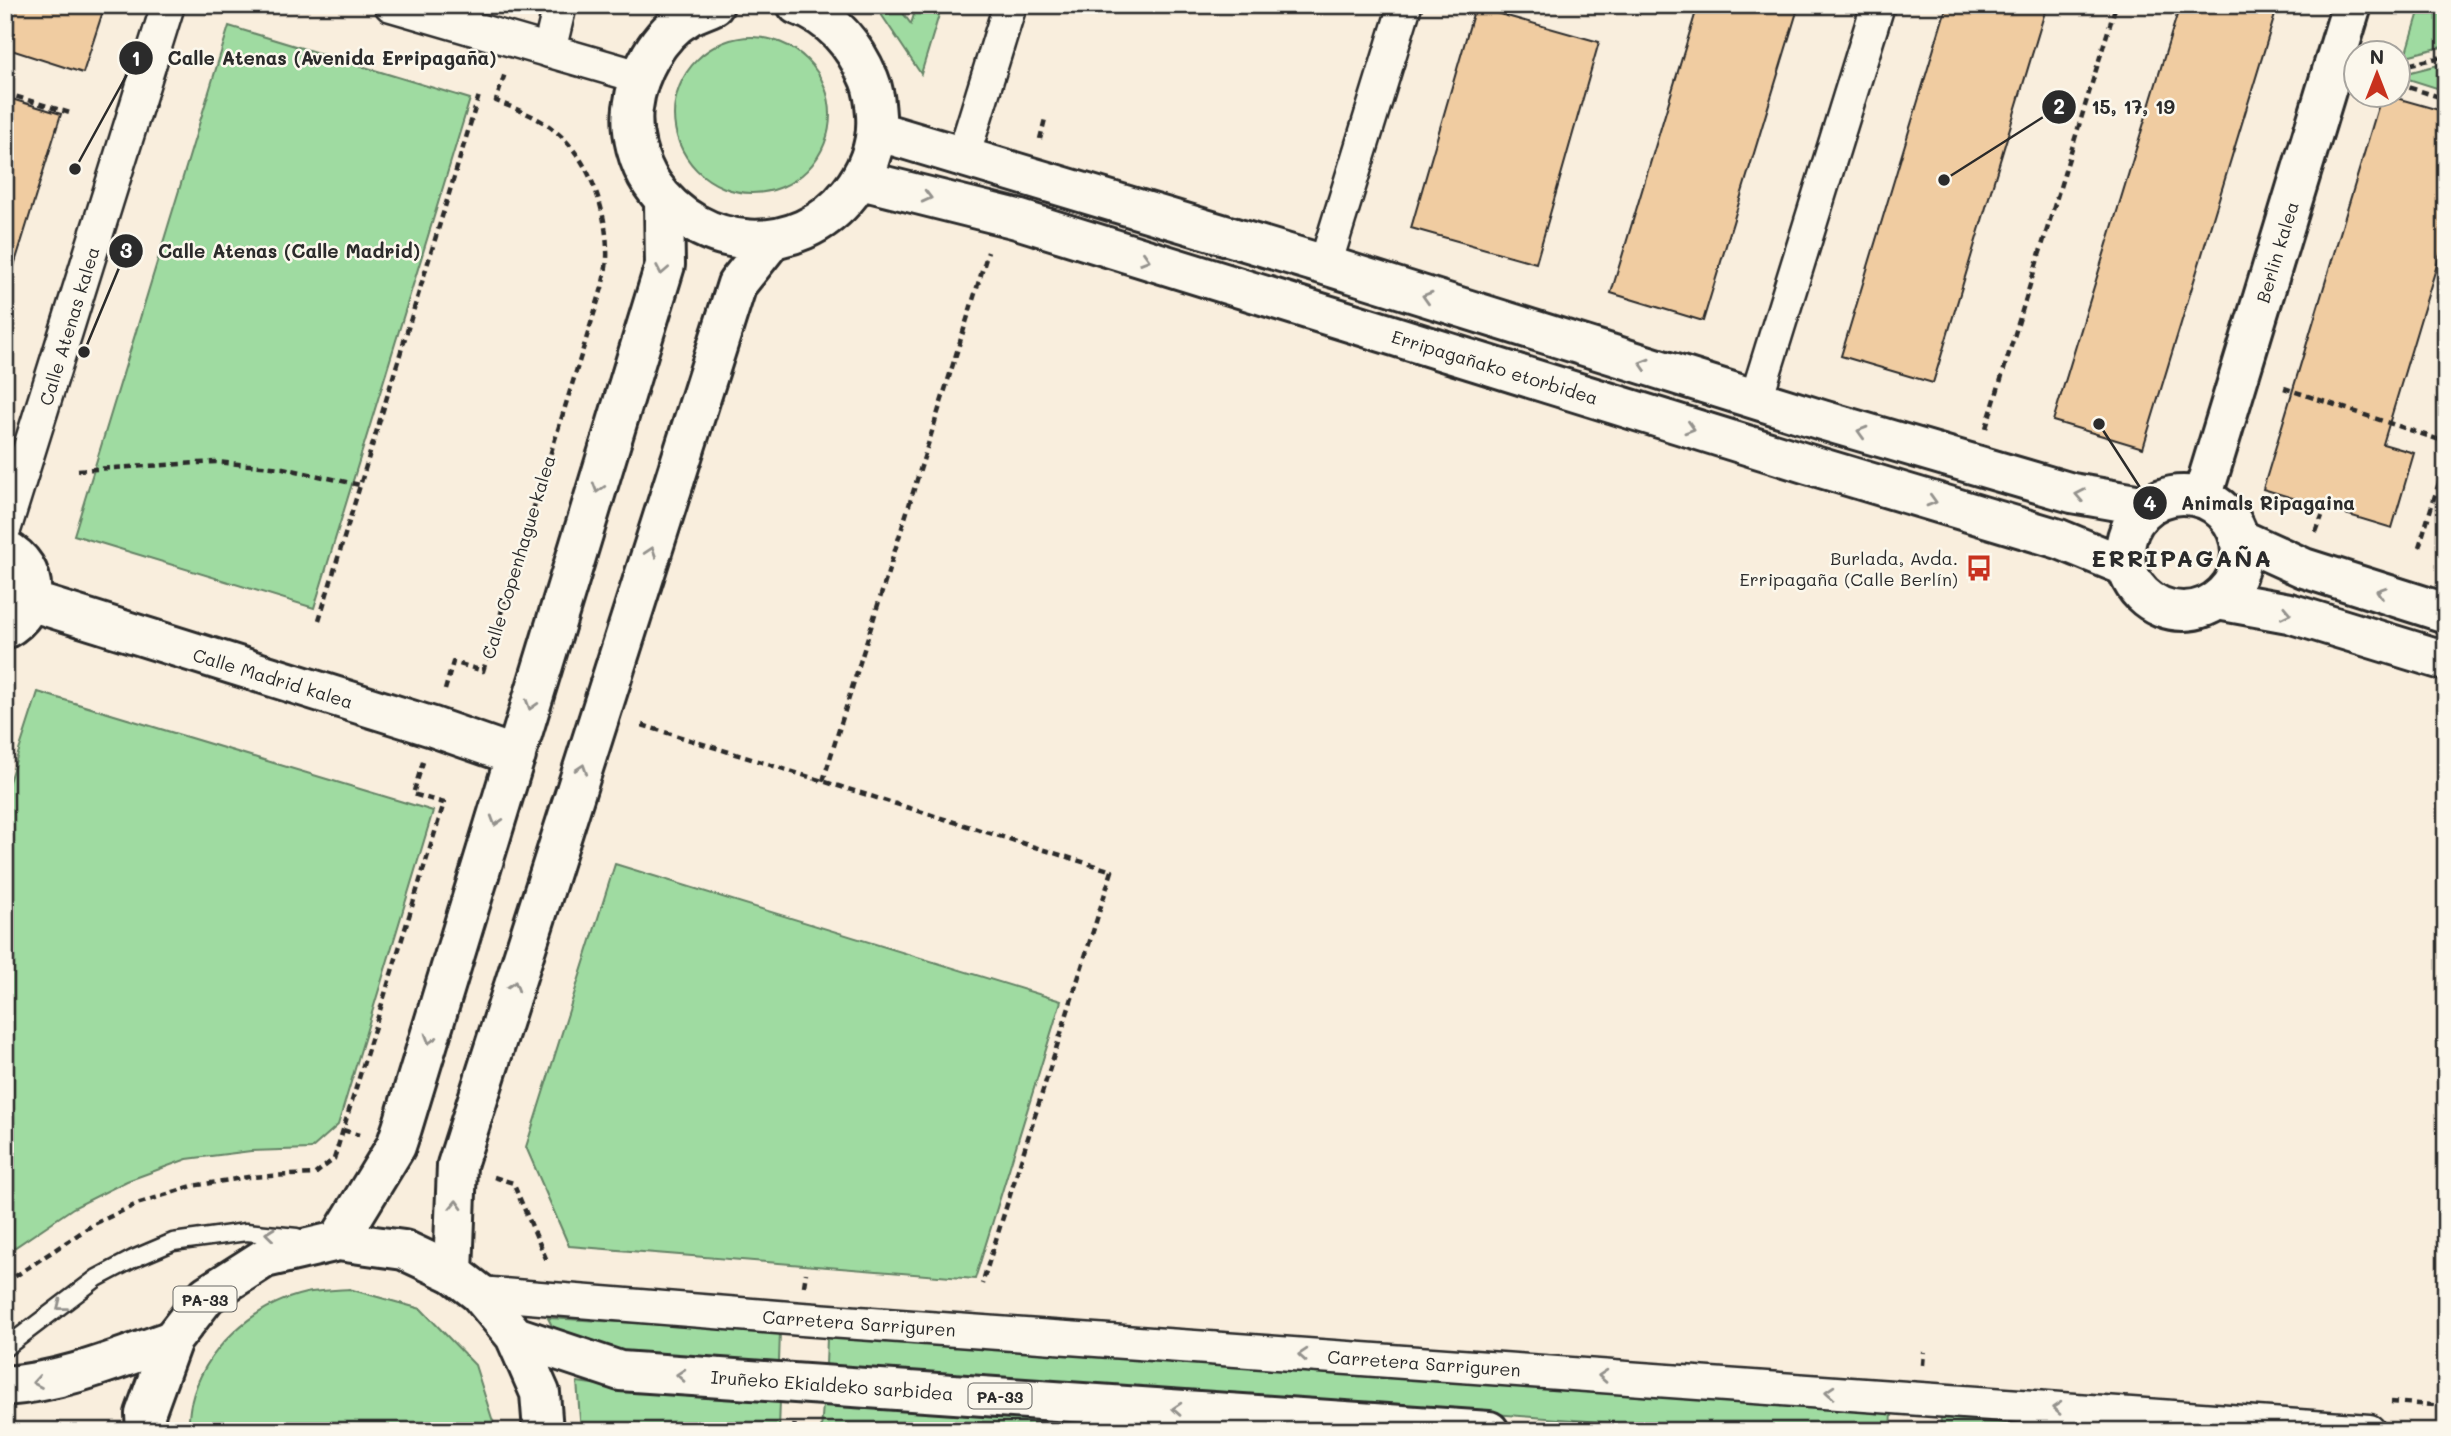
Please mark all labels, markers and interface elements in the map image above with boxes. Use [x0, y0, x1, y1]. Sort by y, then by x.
callout: Calle Atenas (Avenida Erripagaña) [119, 38, 511, 78]
north arrow [2342, 38, 2412, 108]
text: 1 [131, 44, 141, 71]
text: N [2370, 44, 2384, 69]
text: Calle Atenas (Avenida Erripagaña) [168, 45, 496, 70]
callout: 15, 17, 19 [2042, 87, 2188, 127]
text: 2 [2053, 92, 2065, 119]
text: 15, 17, 19 [2091, 94, 2175, 119]
one-way arrow [921, 189, 933, 203]
street label: Berlin kalea [2250, 198, 2304, 306]
callout: Calle Atenas (Calle Madrid) [109, 231, 434, 271]
text: 3 [120, 236, 132, 263]
text: Calle Atenas (Calle Madrid) [158, 238, 420, 263]
street label: Calle Atenas kalea [33, 244, 105, 408]
one-way arrow [1139, 251, 1151, 265]
one-way arrow [656, 264, 671, 276]
one-way arrow [1421, 290, 1433, 305]
street label: Erripagañako etorbidea [1389, 324, 1601, 410]
one-way arrow [1639, 358, 1651, 373]
one-way arrow [1684, 420, 1696, 434]
one-way arrow [1856, 425, 1868, 440]
street label: Calle Copenhague kalea [476, 452, 560, 662]
one-way arrow [591, 481, 606, 493]
callout: Animals Ripagaina [2132, 483, 2369, 523]
one-way arrow [2074, 488, 2086, 503]
text: 4 [2143, 489, 2157, 516]
text: Animals Ripagaina [2181, 490, 2355, 515]
one-way arrow [1925, 492, 1937, 507]
district label: ERRIPAGAÑA [2091, 542, 2273, 573]
one-way arrow [643, 546, 658, 558]
place label: Burlada, Avda. Erripagaña (Calle Berlín) [1739, 546, 1958, 591]
bus stop icon: Burlada, Avda. Erripagaña (Calle Berlín) [1964, 553, 1994, 583]
one-way arrow [2375, 586, 2387, 600]
one-way arrow [2280, 604, 2292, 619]
street label: Calle Madrid kalea [190, 642, 356, 714]
one-way arrow [525, 699, 540, 711]
one-way arrow [574, 763, 589, 775]
one-way arrow [490, 815, 505, 827]
one-way arrow [505, 980, 520, 992]
one-way arrow [423, 1032, 438, 1044]
one-way arrow [448, 1199, 463, 1210]
one-way arrow [264, 1227, 275, 1242]
road number: PA-33 [174, 1287, 236, 1312]
one-way arrow [57, 1298, 70, 1310]
street label: Carretera Sarriguren [762, 1304, 956, 1342]
street label: Carretera Sarriguren [1327, 1344, 1521, 1382]
one-way arrow [1297, 1348, 1308, 1363]
street label: Iruñeko Ekialdeko sarbidea [710, 1365, 954, 1405]
one-way arrow [675, 1368, 686, 1383]
one-way arrow [1597, 1368, 1608, 1383]
one-way arrow [31, 1374, 42, 1389]
road number: PA-33 [968, 1384, 1032, 1408]
one-way arrow [1824, 1385, 1835, 1400]
one-way arrow [2051, 1401, 2062, 1416]
one-way arrow [1171, 1402, 1182, 1417]

